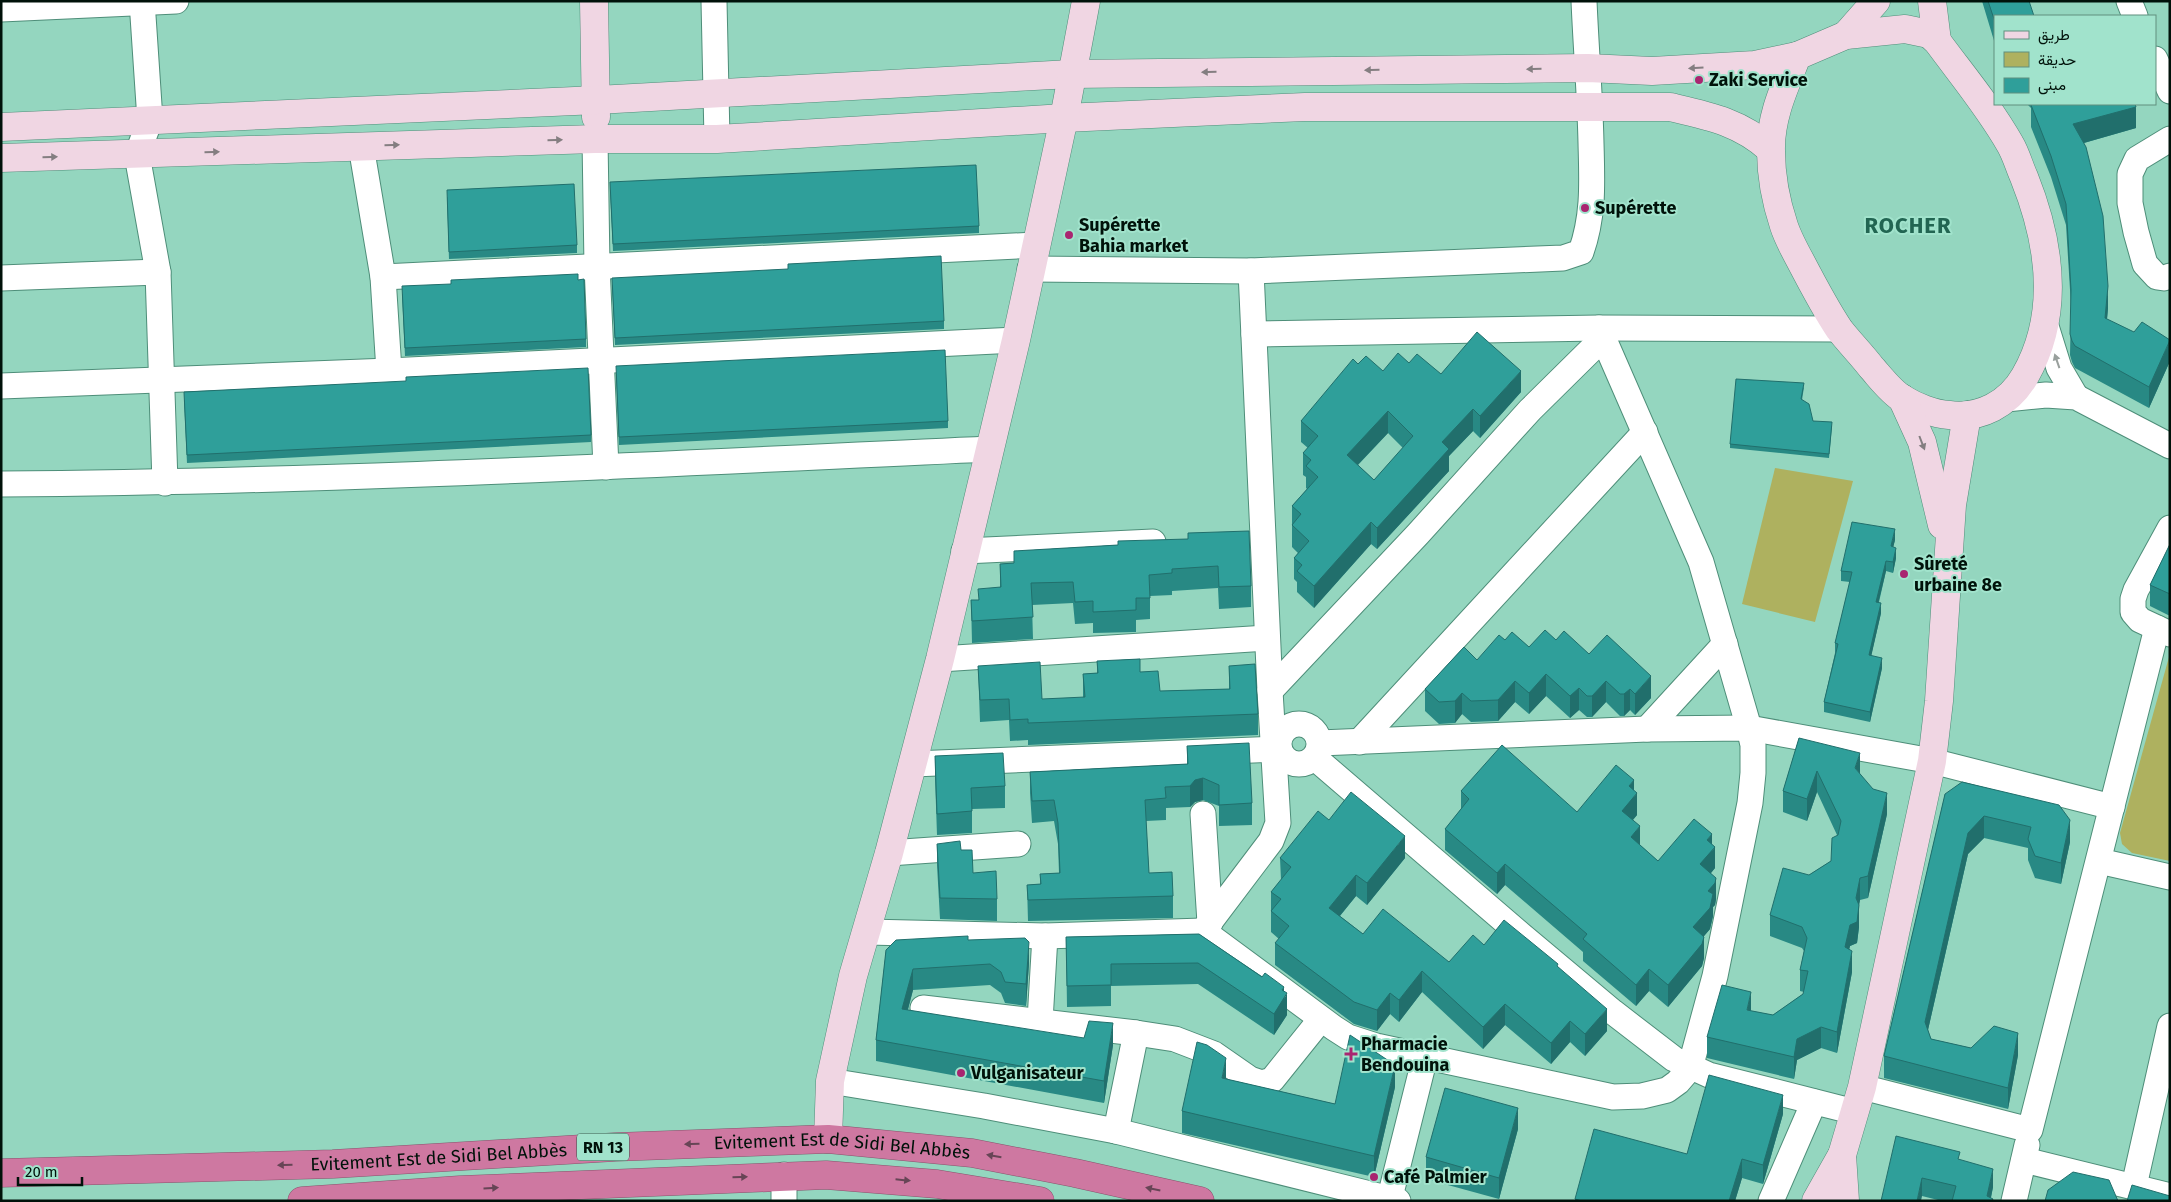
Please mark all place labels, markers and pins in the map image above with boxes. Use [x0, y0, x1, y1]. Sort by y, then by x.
place label: Zaki Service [1709, 69, 1808, 91]
marker: Zaki Service [1693, 74, 1705, 86]
place label: Supérette [1595, 197, 1676, 219]
marker: Supérette [1579, 202, 1591, 214]
place label: Supérette Bahia market [1079, 214, 1189, 257]
marker: Supérette Bahia market [1063, 229, 1075, 241]
place label: Sûreté urbaine 8e [1914, 553, 2002, 596]
marker: Sûreté urbaine 8e [1898, 568, 1910, 580]
place label: Pharmacie Bendouina [1361, 1033, 1449, 1076]
marker: Pharmacie Bendouina [1345, 1048, 1357, 1060]
place label: Vulganisateur [970, 1062, 1085, 1084]
marker: Vulganisateur [955, 1067, 967, 1079]
place label: Café Palmier [1384, 1166, 1488, 1188]
marker: Café Palmier [1368, 1171, 1380, 1183]

